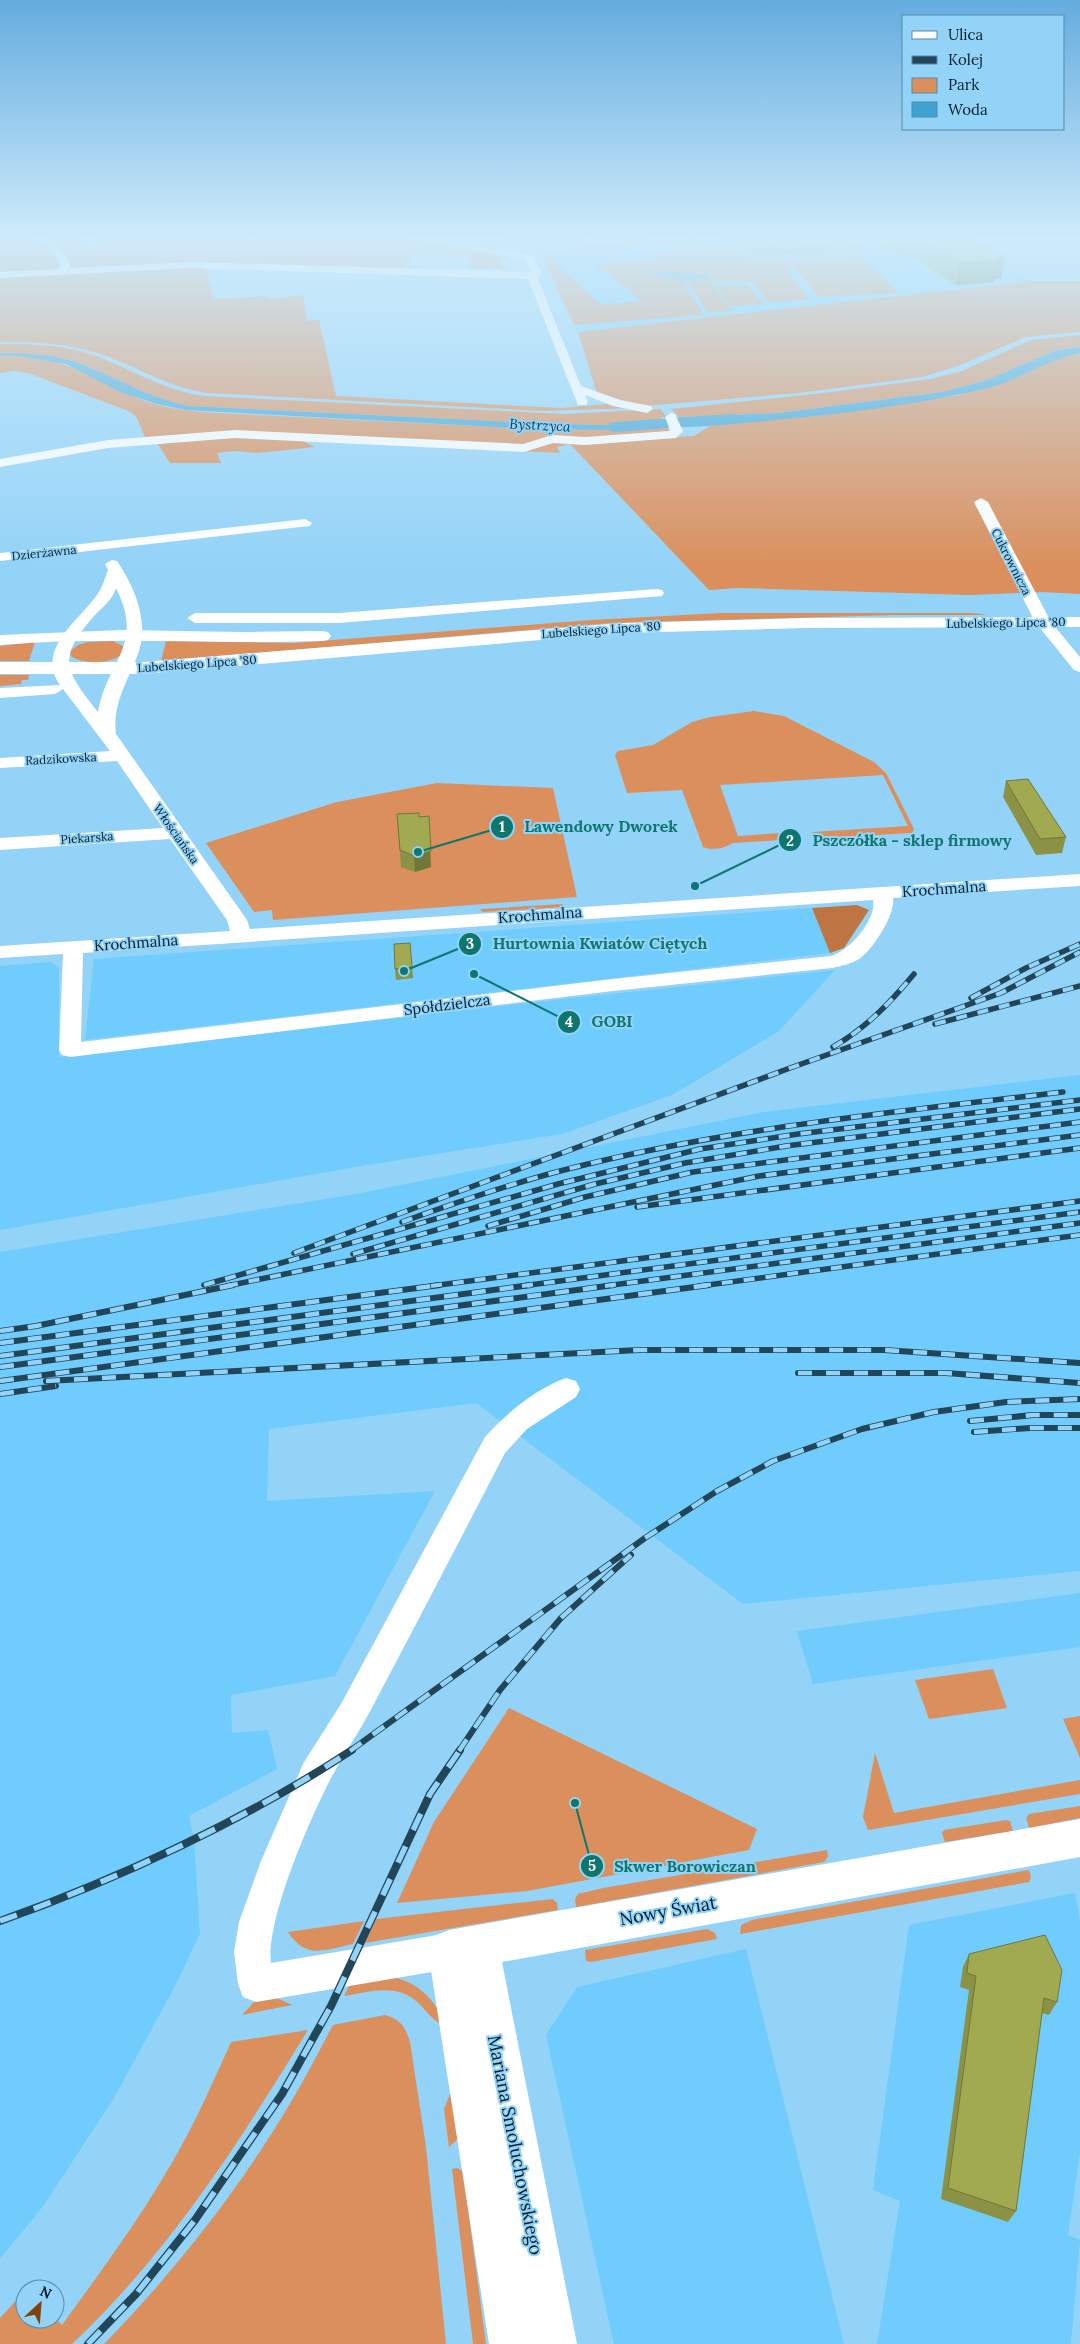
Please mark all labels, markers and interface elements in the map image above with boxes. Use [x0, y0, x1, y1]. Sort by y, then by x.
legend [902, 15, 1065, 130]
text: Ulica [948, 25, 984, 44]
text: Kolej [948, 50, 983, 69]
text: Park [948, 75, 979, 94]
text: Woda [948, 100, 988, 119]
water label: Bystrzyca [509, 414, 571, 436]
street label: Cukrownicza [988, 526, 1035, 598]
street label: Dzierżawna [11, 542, 77, 563]
street label: Lubelskiego Lipca '80 [946, 614, 1066, 631]
street label: Lubelskiego Lipca '80 [541, 618, 661, 641]
street label: Lubelskiego Lipca '80 [137, 652, 257, 675]
street label: Radzikowska [25, 749, 97, 768]
street label: Włościańska [150, 801, 203, 867]
callout: Lawendowy Dworek [490, 811, 688, 842]
text: Lawendowy Dworek [524, 816, 678, 836]
text: 1 [499, 817, 505, 836]
callout: Pszczółka - sklep firmowy [777, 825, 1021, 856]
street label: Piekarska [60, 828, 114, 847]
text: Pszczółka - sklep firmowy [812, 830, 1012, 850]
text: 2 [786, 831, 794, 850]
street label: Krochmalna [901, 876, 987, 901]
street label: Krochmalna [497, 902, 583, 927]
callout: Hurtownia Kwiatów Ciętych [457, 928, 717, 959]
street label: Krochmalna [93, 930, 179, 955]
text: Hurtownia Kwiatów Ciętych [493, 933, 707, 953]
text: 3 [466, 934, 474, 953]
street label: Spółdzielcza [403, 990, 492, 1019]
callout: GOBI [556, 1006, 642, 1037]
text: GOBI [592, 1011, 632, 1031]
text: 4 [565, 1012, 573, 1031]
callout: Skwer Borowiczan [579, 1851, 766, 1882]
text: 5 [588, 1856, 596, 1875]
text: Skwer Borowiczan [614, 1856, 756, 1876]
street label: Nowy Świat [618, 1891, 718, 1930]
street label: Mariana Smoluchowskiego [483, 2033, 548, 2257]
north arrow [15, 2279, 65, 2329]
text: N [37, 2282, 55, 2303]

